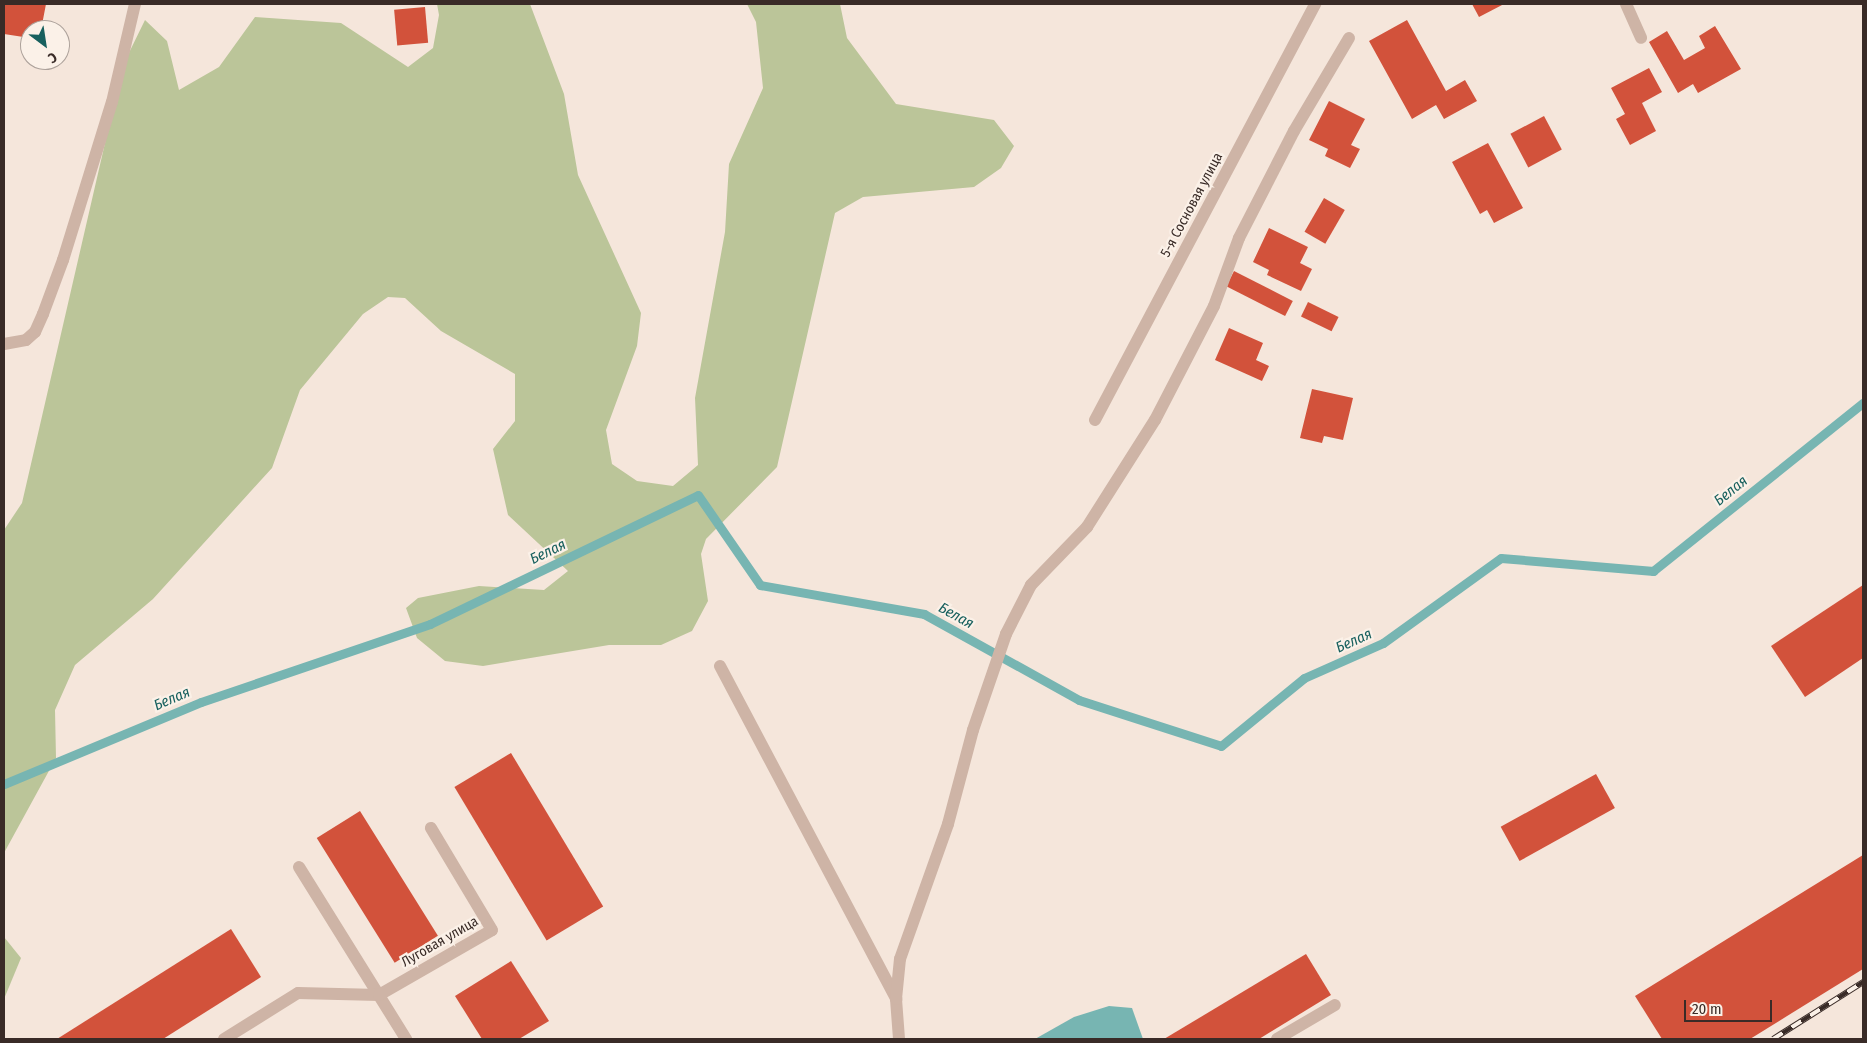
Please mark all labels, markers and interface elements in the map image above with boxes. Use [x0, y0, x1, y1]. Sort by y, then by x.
north arrow [20, 20, 70, 70]
text: С [45, 48, 60, 67]
street label: 5-я Сосновая улица [1157, 150, 1227, 260]
water label: Белая [1711, 472, 1751, 510]
water label: Белая [527, 536, 569, 568]
water label: Белая [935, 599, 977, 633]
water label: Белая [1333, 625, 1375, 657]
water label: Белая [151, 683, 193, 715]
street label: Луговая улица [399, 913, 481, 971]
scale bar [1687, 990, 1774, 1022]
text: 20 m [1692, 1000, 1722, 1018]

